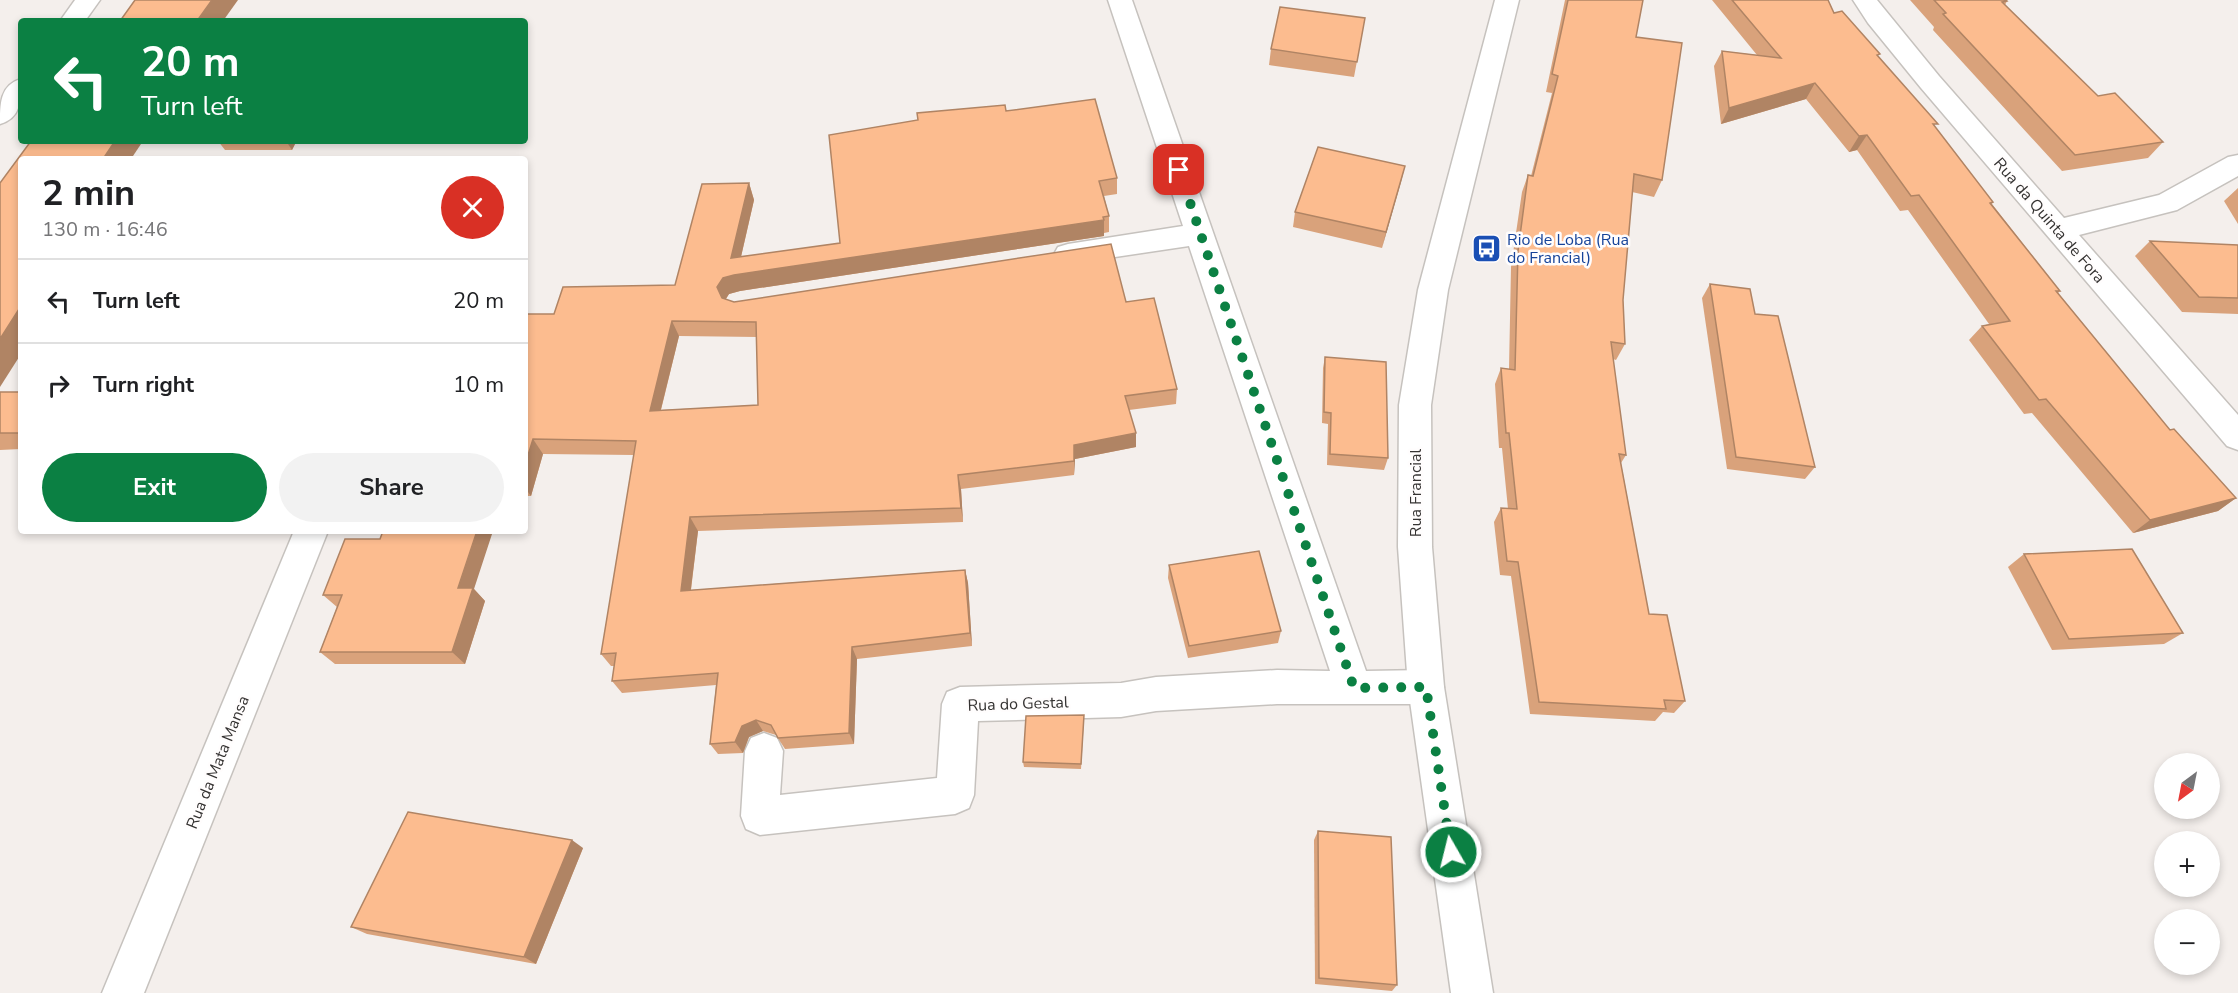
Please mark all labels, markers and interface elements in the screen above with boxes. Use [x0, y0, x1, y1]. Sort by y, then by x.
text: 20 m [141, 34, 240, 91]
icon: left [42, 42, 120, 120]
text: Turn left [141, 88, 242, 125]
pin [1153, 144, 1204, 195]
icon: arrive [1162, 153, 1195, 186]
street label: Rua da Quinta de Fora [1988, 153, 2110, 288]
text: 2 min [42, 169, 135, 218]
button: close [441, 176, 504, 239]
text: 130 m · 16:46 [42, 216, 168, 243]
place label: Rio de Loba (Rua do Francial) [1507, 229, 1629, 269]
bus stop icon: Rio de Loba (Rua do Francial) [1470, 232, 1502, 264]
icon: left [42, 285, 75, 318]
text: Turn left [93, 286, 180, 316]
text: 20 m [453, 286, 504, 316]
icon: right [42, 369, 75, 402]
text: Turn right [93, 370, 194, 400]
text: 10 m [453, 370, 504, 400]
street label: Rua Francial [1405, 449, 1427, 537]
button: Exit [42, 453, 267, 522]
button: Share [279, 453, 504, 522]
street label: Rua do Gestal [967, 691, 1069, 717]
street label: Rua da Mata Mansa [181, 692, 255, 832]
north arrow [2154, 753, 2220, 819]
map controls [2154, 753, 2220, 975]
position arrow [1419, 820, 1483, 884]
button: + [2154, 831, 2220, 897]
button: − [2154, 909, 2220, 975]

